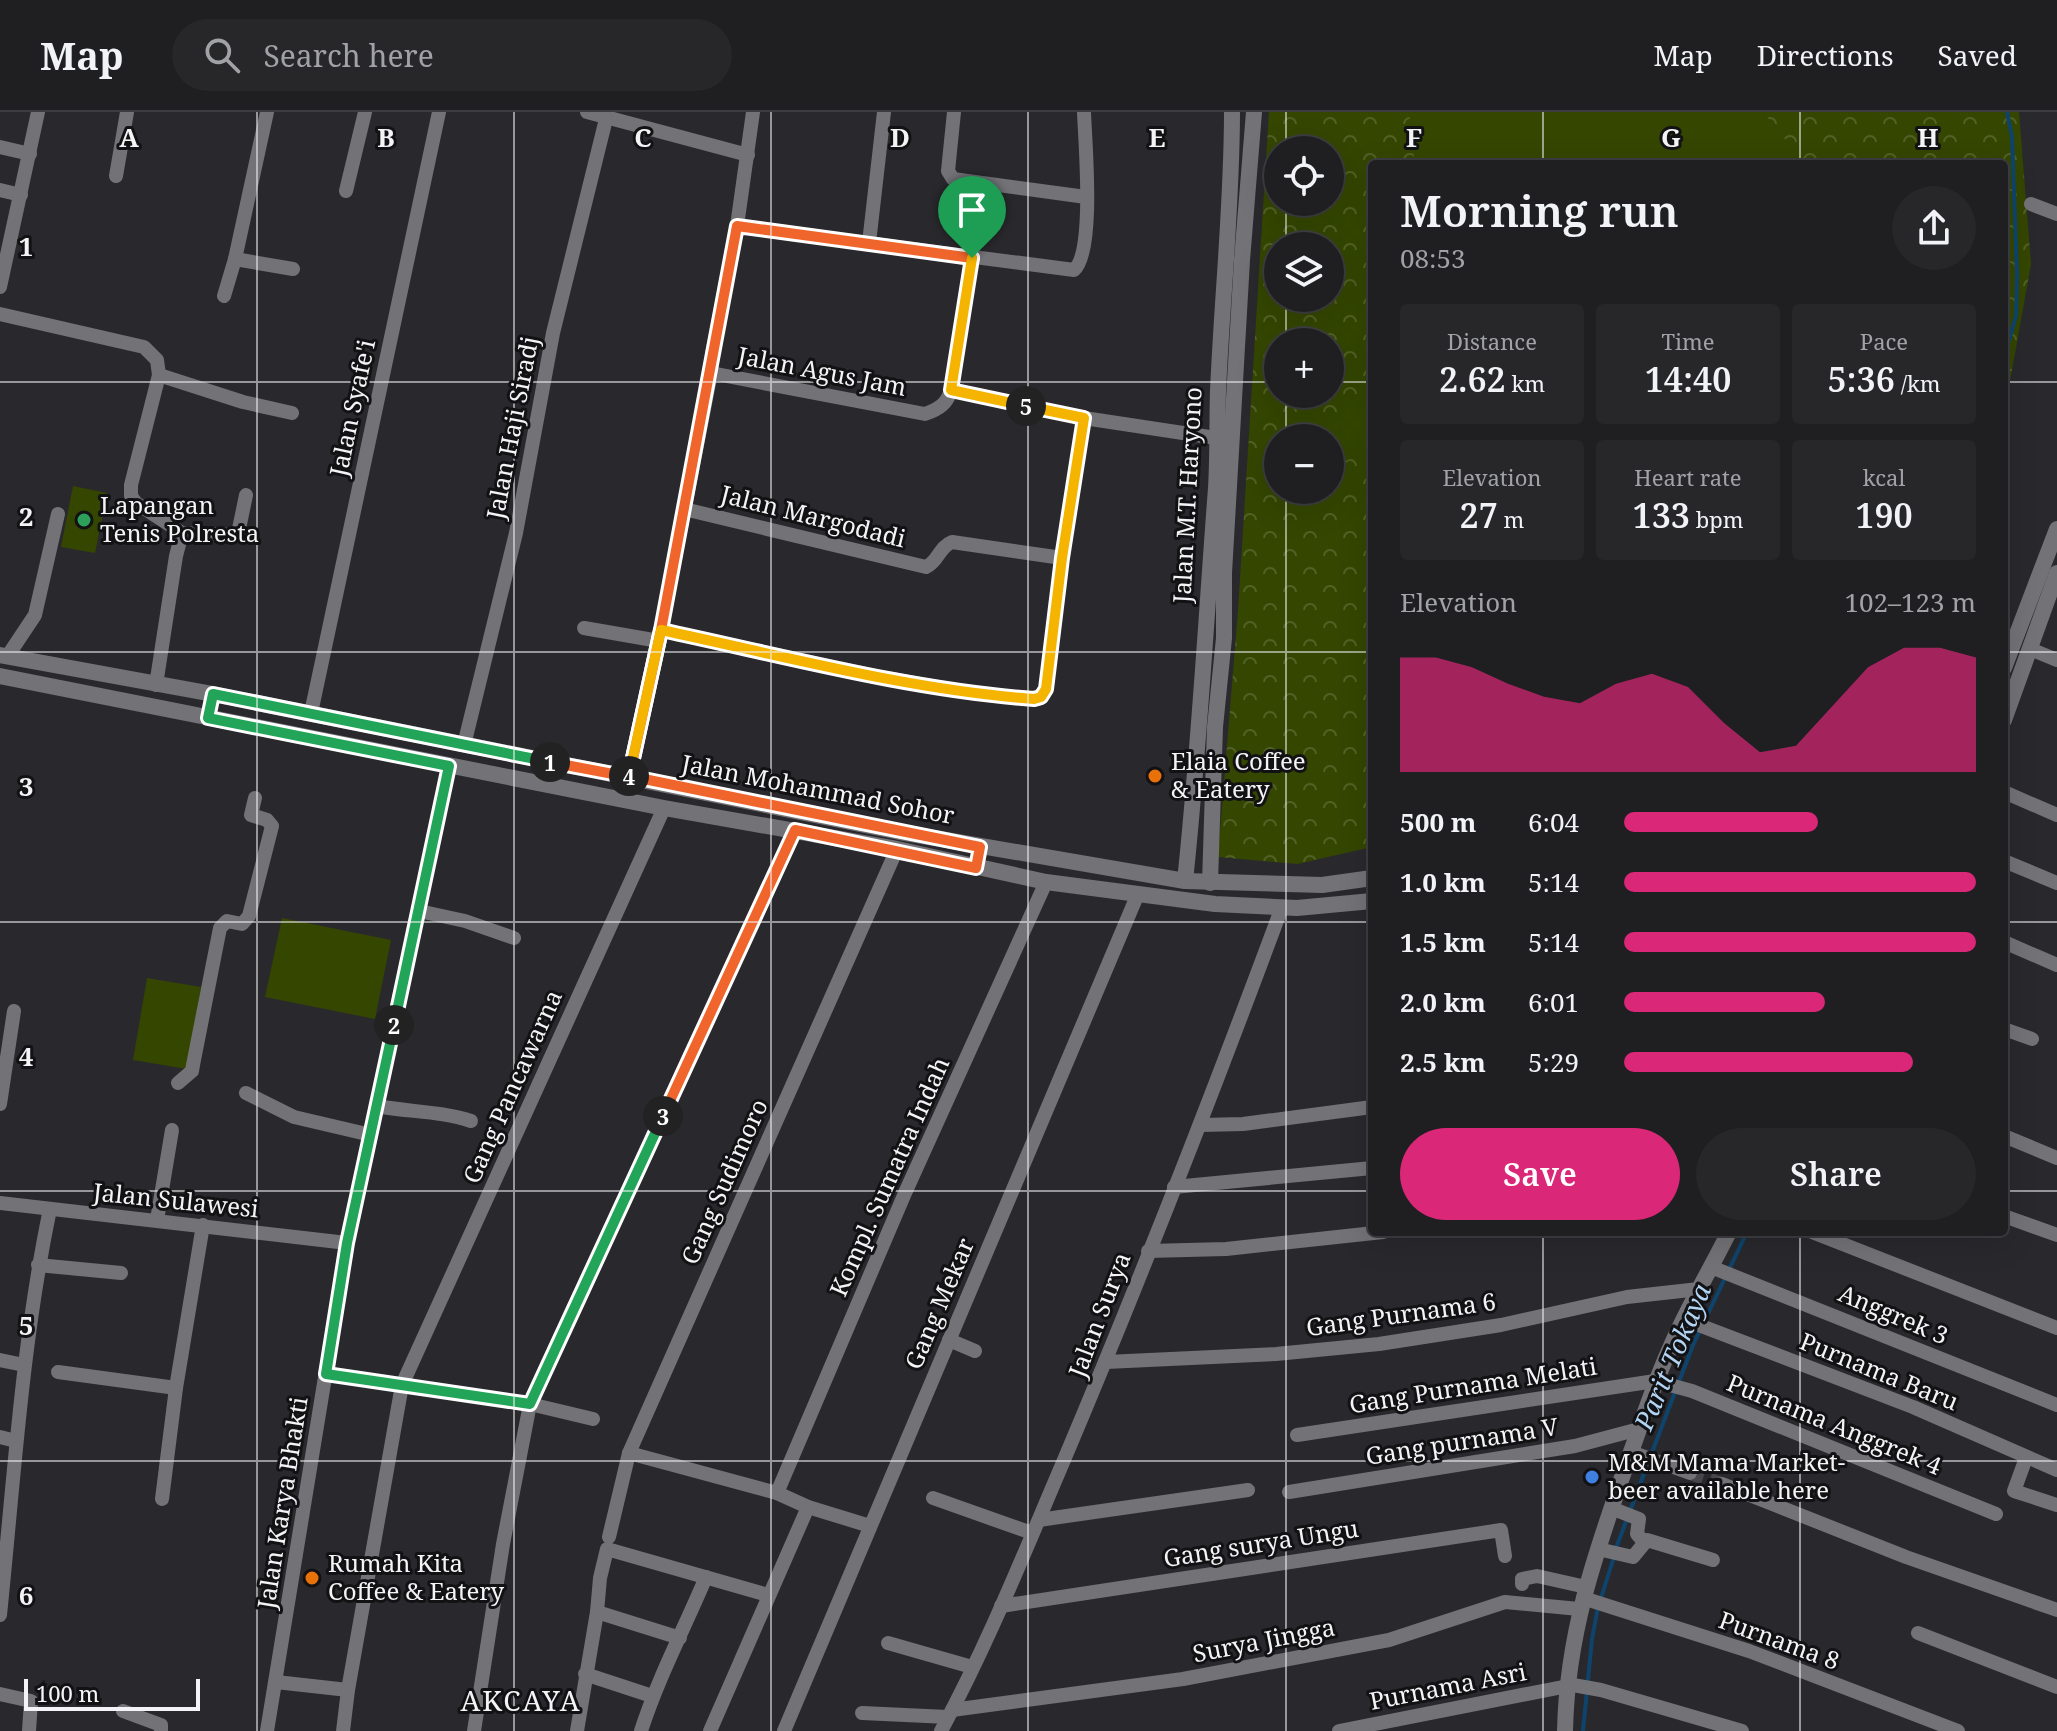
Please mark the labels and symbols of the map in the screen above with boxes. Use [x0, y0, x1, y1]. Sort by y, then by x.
text: A [119, 119, 139, 155]
text: B [377, 119, 395, 155]
text: C [634, 119, 652, 155]
text: D [890, 119, 910, 155]
text: E [1149, 119, 1166, 155]
text: F [1406, 119, 1422, 155]
text: G [1661, 119, 1681, 155]
text: H [1917, 119, 1939, 155]
pin [938, 176, 1006, 258]
text: 1 [19, 228, 33, 264]
street label: Jalan Haji Siradj [477, 334, 545, 523]
street label: Jalan Syafe'i [321, 336, 382, 480]
street label: Jalan Agus Jam [734, 338, 910, 403]
pin: 5 [1006, 386, 1046, 426]
street label: Jalan M.T. Haryono [1164, 386, 1209, 605]
street label: Jalan Margodadi [716, 476, 910, 555]
place label: Lapangan Tenis Polresta [100, 488, 259, 549]
text: 2 [19, 498, 33, 534]
marker: Lapangan Tenis Polresta [75, 511, 93, 529]
pin: 1 [530, 742, 570, 782]
place label: Elaia Coffee & Eatery [1171, 744, 1306, 805]
street label: Jalan Mohammad Sohor [678, 746, 957, 831]
pin: 4 [609, 756, 649, 796]
marker: Elaia Coffee & Eatery [1146, 767, 1164, 785]
text: 3 [19, 768, 33, 804]
street label: Gang Pancawarna [454, 984, 569, 1188]
pin: 2 [374, 1005, 414, 1045]
text: 4 [19, 1038, 34, 1074]
street label: Kompl. Sumatra Indah [821, 1052, 956, 1301]
street label: Gang Sudimoro [672, 1094, 775, 1269]
pin: 3 [643, 1096, 683, 1136]
street label: Jalan Sulawesi [91, 1174, 261, 1225]
street label: Gang Mekar [896, 1233, 981, 1374]
street label: Jalan Surya [1059, 1247, 1138, 1383]
street label: Anggrek 3 [1834, 1276, 1953, 1351]
water label: Parit Tokaya [1625, 1278, 1719, 1436]
street label: Gang Purnama 6 [1304, 1284, 1498, 1343]
text: 5 [19, 1307, 33, 1343]
street label: Purnama Baru [1795, 1324, 1964, 1417]
street label: Gang Purnama Melati [1347, 1349, 1599, 1420]
street label: Purnama Anggrek 4 [1722, 1366, 1947, 1482]
street label: Jalan Karya Bhakti [248, 1394, 315, 1612]
street label: Gang purnama V [1363, 1409, 1561, 1472]
place label: M&M Mama Market- beer available here [1608, 1445, 1845, 1506]
marker: M&M Mama Market- beer available here [1583, 1468, 1601, 1486]
street label: Gang surya Ungu [1161, 1511, 1361, 1574]
place label: Rumah Kita Coffee & Eatery [328, 1546, 505, 1607]
marker: Rumah Kita Coffee & Eatery [303, 1569, 321, 1587]
text: 6 [19, 1577, 33, 1613]
street label: Purnama 8 [1715, 1603, 1844, 1677]
street label: Surya Jingga [1190, 1610, 1338, 1669]
street label: Purnama Asri [1366, 1654, 1529, 1717]
scale bar [24, 1675, 200, 1711]
district label: AKCAYA [460, 1681, 582, 1719]

